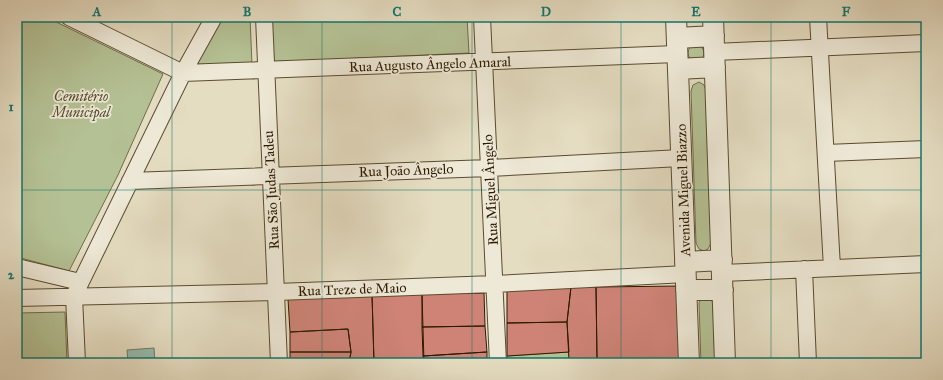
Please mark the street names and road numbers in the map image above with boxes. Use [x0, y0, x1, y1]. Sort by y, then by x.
street label: Rua Augusto Ângelo Amaral [348, 52, 512, 76]
street label: Avenida Miguel Biazzo [673, 123, 694, 258]
street label: Rua São Judas Tadeu [260, 129, 284, 250]
street label: Rua Miguel Ângelo [478, 134, 502, 246]
street label: Rua João Ângelo [358, 159, 454, 182]
street label: Rua Treze de Maio [297, 279, 407, 300]

